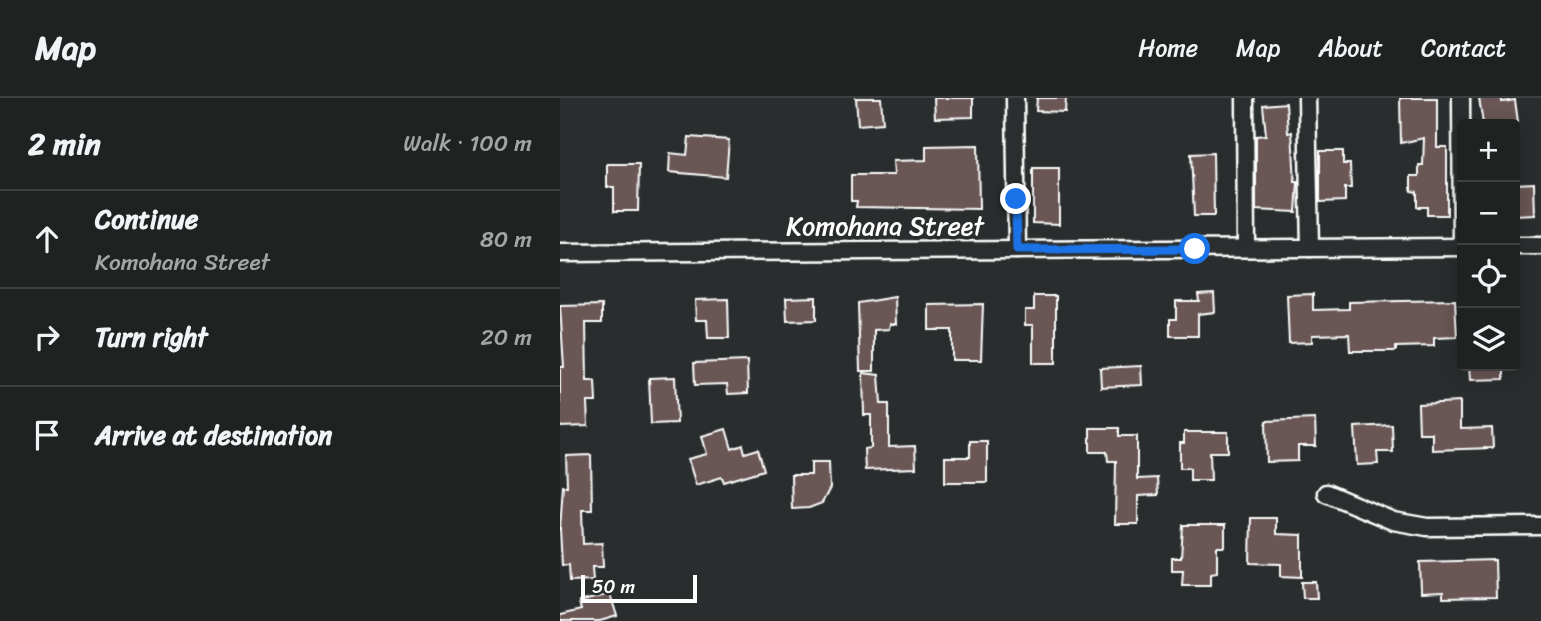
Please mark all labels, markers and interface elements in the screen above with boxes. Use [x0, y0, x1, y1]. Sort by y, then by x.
text: Map [35, 19, 96, 77]
text: Home [1138, 27, 1198, 69]
text: Map [1236, 27, 1280, 69]
text: About [1318, 27, 1383, 69]
text: Contact [1421, 27, 1506, 69]
text: 2 min [28, 117, 101, 171]
map controls [1457, 119, 1520, 371]
button: + [1457, 119, 1520, 182]
text: Walk · 100 m [403, 123, 532, 164]
button: − [1457, 182, 1520, 245]
route end [1000, 183, 1031, 214]
text: Continue [95, 196, 198, 242]
street label: Komohana Street [786, 203, 985, 249]
text: 80 m [480, 219, 532, 260]
icon: ahead [28, 220, 66, 258]
route start [1179, 233, 1210, 264]
text: Komohana Street [95, 242, 270, 283]
button: locate [1457, 245, 1520, 308]
button: layers [1457, 308, 1520, 371]
text: Turn right [95, 314, 208, 360]
text: 20 m [481, 317, 532, 358]
icon: right [28, 318, 66, 356]
text: Arrive at destination [95, 412, 332, 458]
icon: arrive [28, 416, 66, 454]
text: 50 m [592, 570, 635, 603]
scale bar [581, 572, 696, 604]

